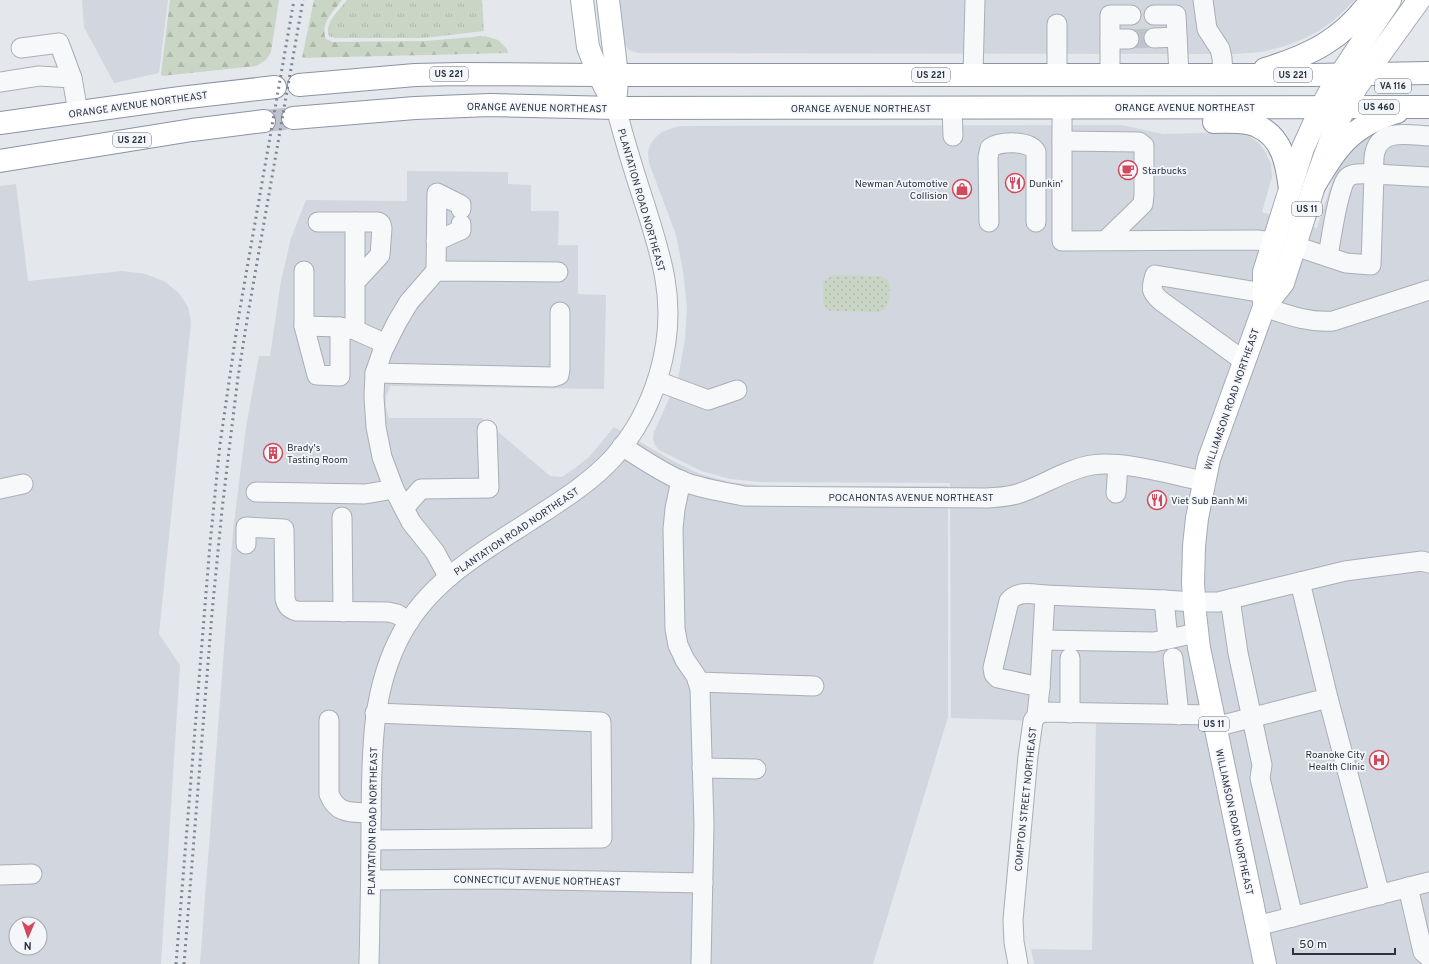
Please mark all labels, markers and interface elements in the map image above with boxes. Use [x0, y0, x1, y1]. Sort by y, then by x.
road number: US 221 [430, 67, 468, 81]
road number: US 221 [912, 68, 950, 82]
road number: US 221 [1274, 68, 1312, 82]
road number: VA 116 [1375, 79, 1411, 93]
street label: ORANGE AVENUE NORTHEAST [68, 89, 209, 122]
road number: US 460 [1359, 100, 1399, 114]
street label: ORANGE AVENUE NORTHEAST [467, 101, 607, 116]
street label: ORANGE AVENUE NORTHEAST [1115, 102, 1255, 115]
street label: ORANGE AVENUE NORTHEAST [791, 103, 931, 116]
street label: PLANTATION ROAD NORTHEAST [614, 127, 667, 274]
road number: US 221 [113, 133, 151, 147]
cafe icon: Starbucks [1117, 159, 1139, 181]
place label: Starbucks [1142, 165, 1187, 178]
restaurant icon: Dunkin' [1004, 172, 1026, 194]
place label: Newman Automotive Collision [855, 178, 948, 203]
shop icon: Newman Automotive Collision [951, 178, 973, 200]
place label: Dunkin' [1029, 178, 1063, 191]
road number: US 11 [1292, 202, 1322, 216]
street label: WILLIAMSON ROAD NORTHEAST [1202, 327, 1263, 472]
building icon: Brady's Tasting Room [262, 442, 284, 464]
place label: Brady's Tasting Room [287, 442, 348, 467]
street label: PLANTATION ROAD NORTHEAST [452, 485, 582, 579]
restaurant icon: Viet Sub Banh Mi [1146, 489, 1168, 511]
street label: POCAHONTAS AVENUE NORTHEAST [828, 492, 994, 505]
place label: Viet Sub Banh Mi [1171, 495, 1247, 508]
road number: US 11 [1199, 717, 1229, 731]
street label: COMPTON STREET NORTHEAST [1012, 726, 1041, 872]
street label: PLANTATION ROAD NORTHEAST [366, 747, 381, 895]
street label: WILLIAMSON ROAD NORTHEAST [1212, 748, 1255, 897]
place label: Roanoke City Health Clinic [1305, 749, 1365, 774]
hospital icon: Roanoke City Health Clinic [1368, 749, 1390, 771]
street label: CONNECTICUT AVENUE NORTHEAST [453, 874, 621, 889]
north arrow [8, 916, 48, 956]
scale bar [1293, 930, 1395, 956]
text: 50 m [1299, 937, 1327, 953]
text: N [23, 938, 32, 952]

